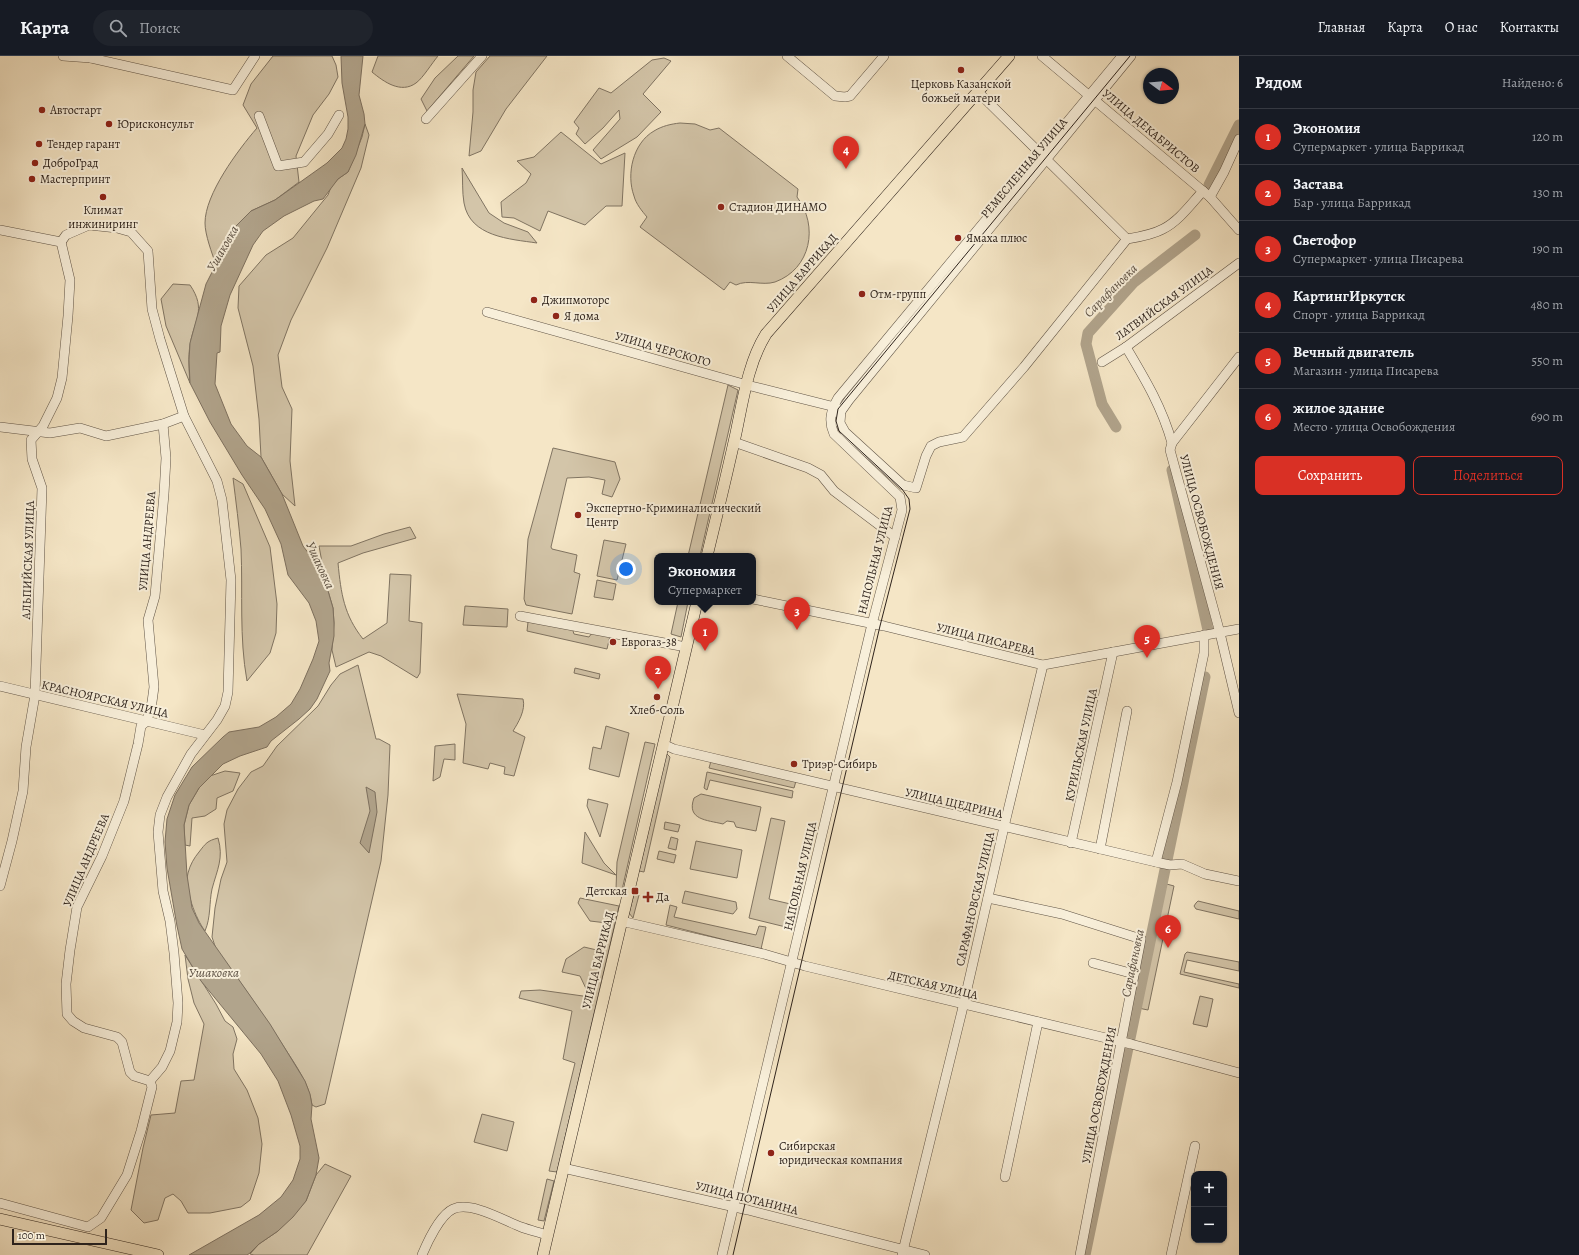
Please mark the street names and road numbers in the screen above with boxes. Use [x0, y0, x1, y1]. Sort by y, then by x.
street label: УЛИЦА ДЕКАБРИСТОВ [1099, 85, 1203, 177]
street label: РЕМЕСЛЕННАЯ УЛИЦА [977, 114, 1071, 222]
street label: УЛИЦА БАРРИКАД [763, 230, 841, 316]
street label: ЛАТВИЙСКАЯ УЛИЦА [1112, 262, 1217, 344]
street label: УЛИЦА ЧЕРСКОГО [613, 328, 713, 370]
street label: УЛИЦА ОСВОБОЖДЕНИЯ [1176, 453, 1228, 591]
street label: УЛИЦА АНДРЕЕВА [135, 490, 159, 591]
street label: АЛЬПИЙСКАЯ УЛИЦА [18, 499, 38, 621]
street label: НАПОЛЬНАЯ УЛИЦА [854, 503, 896, 616]
street label: УЛИЦА ПИСАРЕВА [935, 619, 1038, 659]
street label: КРАСНОЯРСКАЯ УЛИЦА [40, 677, 171, 722]
street label: КУРИЛЬСКАЯ УЛИЦА [1061, 686, 1101, 803]
street label: УЛИЦА ЩЕДРИНА [903, 784, 1005, 822]
street label: УЛИЦА АНДРЕЕВА [59, 810, 113, 909]
street label: НАПОЛЬНАЯ УЛИЦА [780, 819, 821, 932]
street label: САРАФАНОВСКАЯ УЛИЦА [952, 829, 998, 968]
street label: УЛИЦА БАРРИКАД [578, 909, 618, 1010]
street label: ДЕТСКАЯ УЛИЦА [887, 967, 980, 1003]
street label: УЛИЦА ОСВОБОЖДЕНИЯ [1078, 1025, 1120, 1165]
street label: УЛИЦА ПОТАНИНА [694, 1178, 801, 1219]

